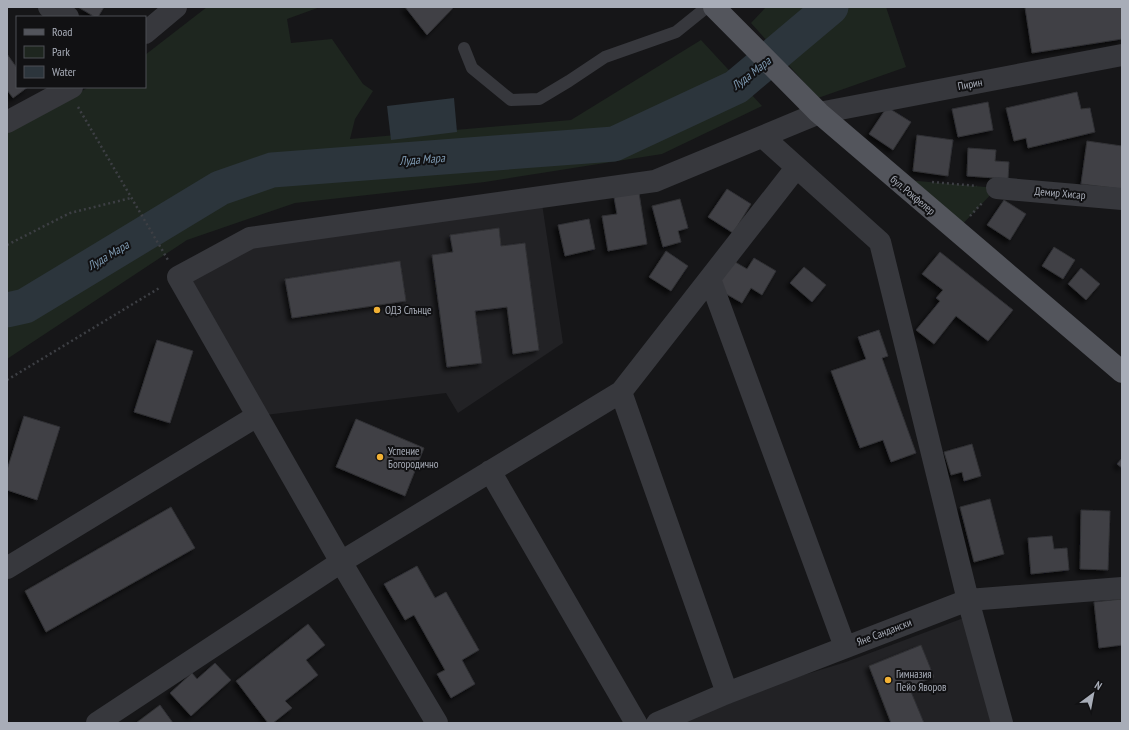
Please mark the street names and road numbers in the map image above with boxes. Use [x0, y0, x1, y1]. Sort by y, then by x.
street label: Пирин [956, 75, 984, 93]
street label: бул. Рокфелер [888, 172, 939, 218]
street label: Демир Хисар [1034, 184, 1086, 202]
street label: Яне Сандански [854, 615, 914, 649]

